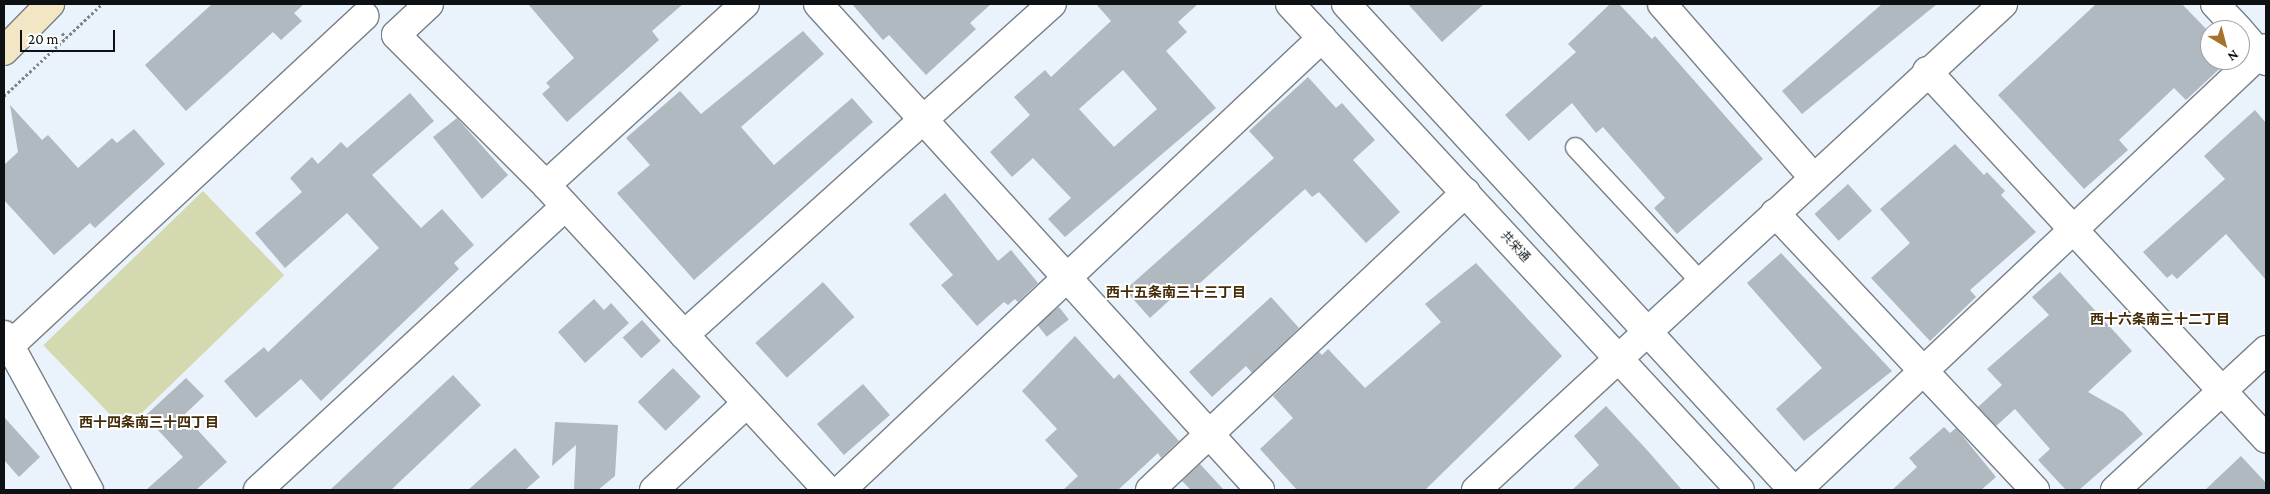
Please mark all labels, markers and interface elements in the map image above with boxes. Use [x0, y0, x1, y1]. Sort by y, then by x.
scale bar [22, 20, 118, 52]
north arrow [2200, 20, 2250, 70]
text: 20 m [28, 31, 59, 47]
text: N [2225, 47, 2242, 65]
street label: 共栄通 [1498, 229, 1532, 265]
district label: 西十五条南三十三丁目 [1106, 284, 1246, 300]
district label: 西十六条南三十二丁目 [2090, 311, 2230, 327]
district label: 西十四条南三十四丁目 [79, 414, 219, 430]

